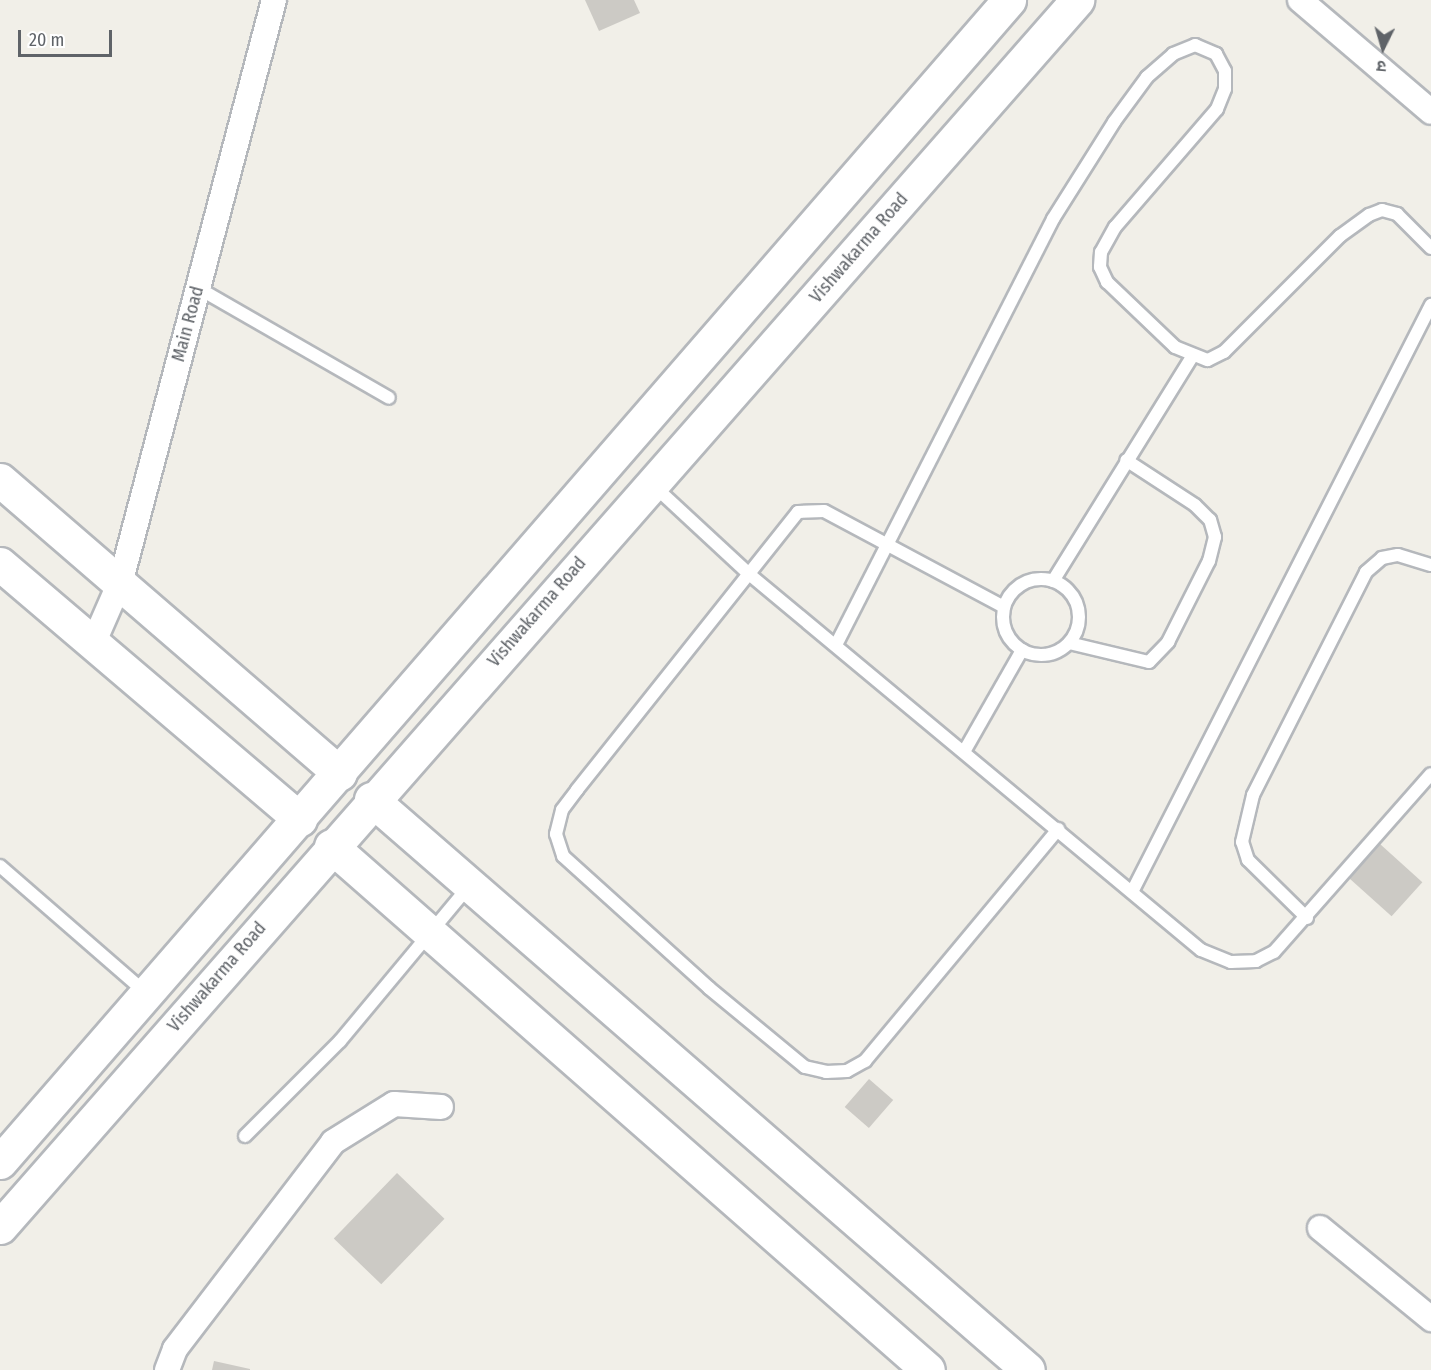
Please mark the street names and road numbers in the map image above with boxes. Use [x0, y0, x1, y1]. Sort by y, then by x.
street label: Vishwakarma Road [805, 189, 913, 307]
street label: Main Road [168, 284, 208, 364]
street label: Vishwakarma Road [483, 553, 591, 671]
street label: Vishwakarma Road [163, 918, 271, 1036]

